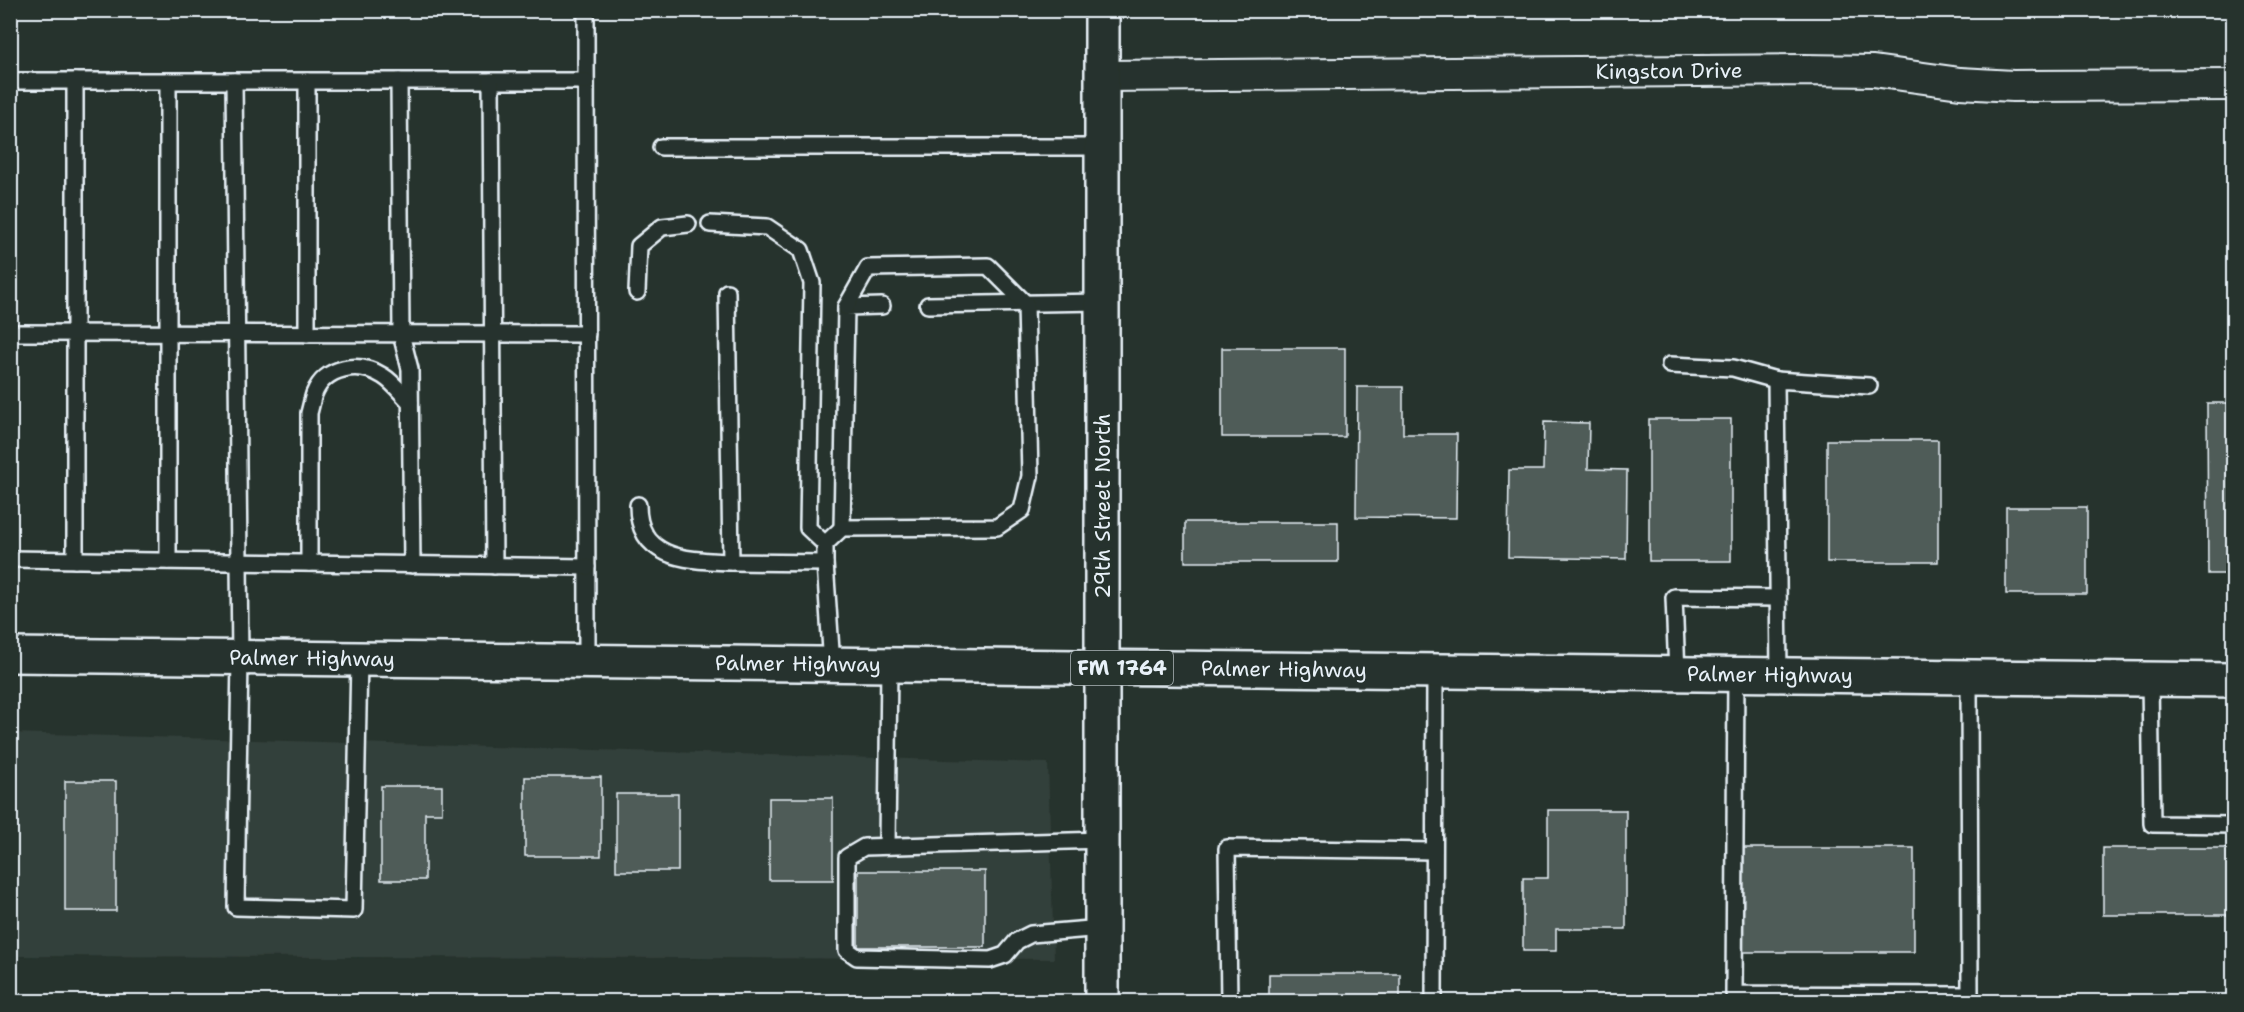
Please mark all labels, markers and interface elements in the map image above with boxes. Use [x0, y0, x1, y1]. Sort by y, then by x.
street label: Kingston Drive [1595, 57, 1743, 86]
street label: 29th Street North [1089, 413, 1117, 599]
street label: Palmer Highway [229, 643, 395, 673]
street label: Palmer Highway [715, 649, 881, 679]
road number: FM 1764 [1071, 651, 1173, 685]
street label: Palmer Highway [1201, 654, 1367, 684]
street label: Palmer Highway [1687, 660, 1853, 690]

